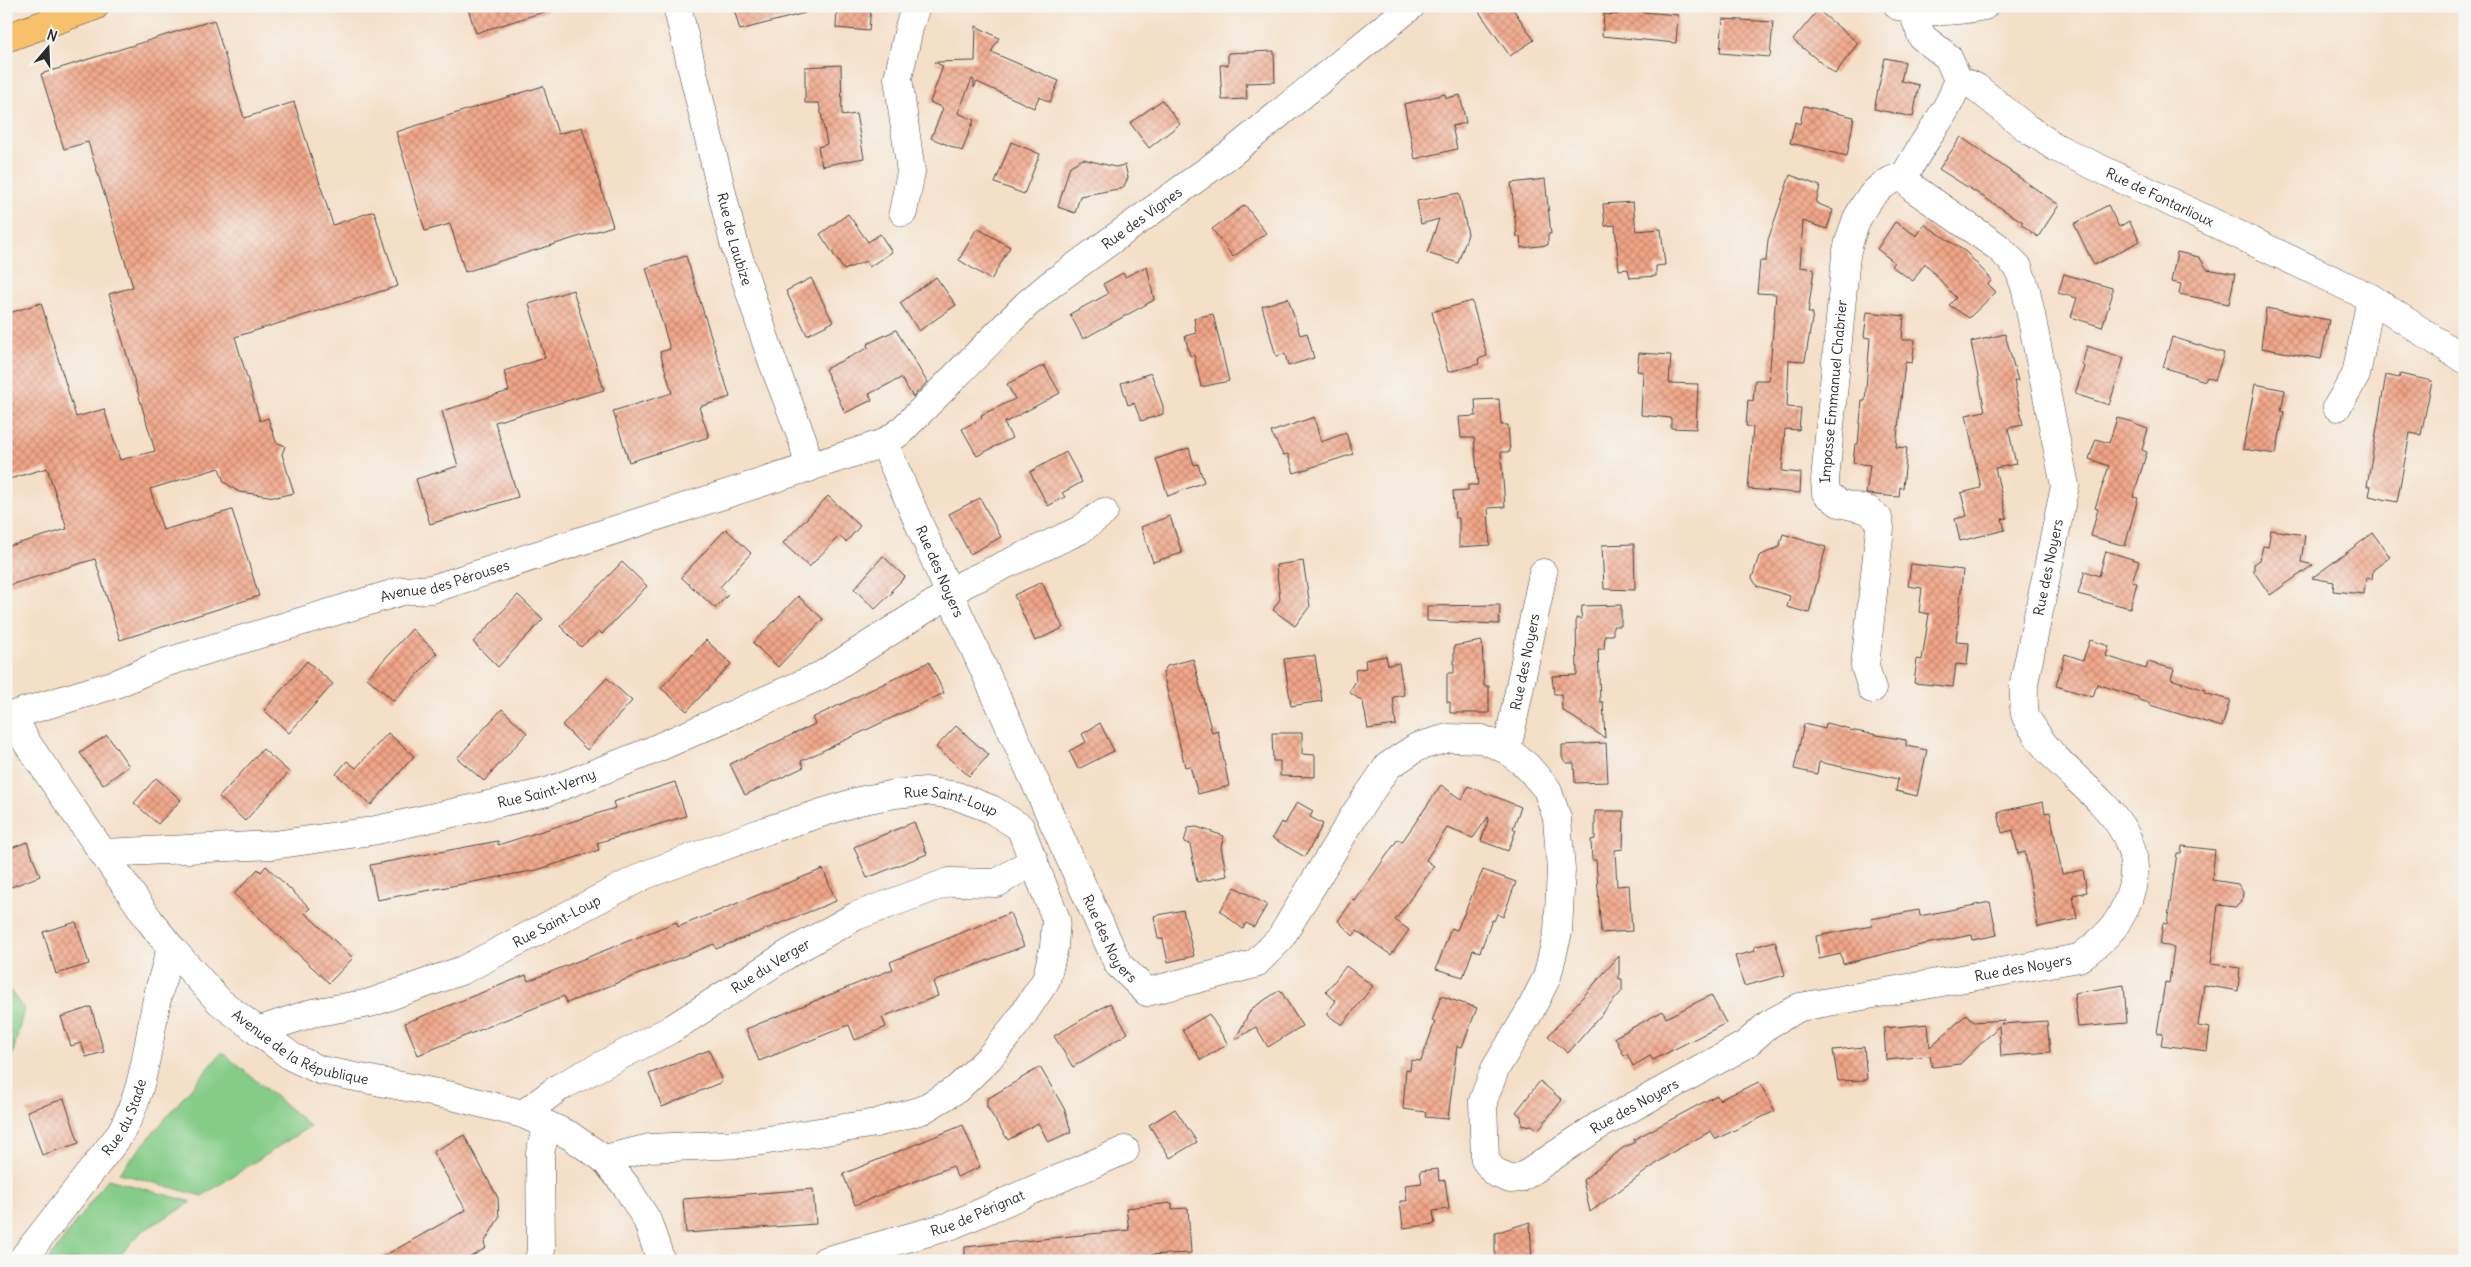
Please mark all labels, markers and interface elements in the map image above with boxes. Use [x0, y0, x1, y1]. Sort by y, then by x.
north arrow [22, 22, 72, 72]
text: N [45, 26, 60, 46]
street label: Rue de Fontarlioux [2103, 164, 2217, 231]
street label: Rue des Vignes [1098, 183, 1185, 253]
street label: Rue de Laubize [713, 191, 756, 288]
street label: Impasse Emmanuel Chabrier [1816, 299, 1851, 484]
street label: Rue des Noyers [2029, 517, 2067, 617]
street label: Rue des Noyers [912, 523, 968, 620]
street label: Avenue des Pérouses [378, 556, 511, 606]
street label: Rue des Noyers [1506, 612, 1544, 712]
street label: Rue Saint-Verny [496, 765, 598, 812]
street label: Rue Saint-Loup [903, 782, 1001, 820]
street label: Rue Saint-Loup [510, 891, 604, 951]
street label: Rue des Noyers [1079, 892, 1141, 986]
street label: Rue du Verger [728, 934, 814, 997]
street label: Rue des Noyers [1973, 950, 2073, 985]
street label: Avenue de la République [228, 1005, 370, 1088]
street label: Rue des Noyers [1587, 1074, 1682, 1138]
street label: Rue du Stade [98, 1077, 150, 1159]
street label: Rue de Pérignat [929, 1186, 1027, 1240]

